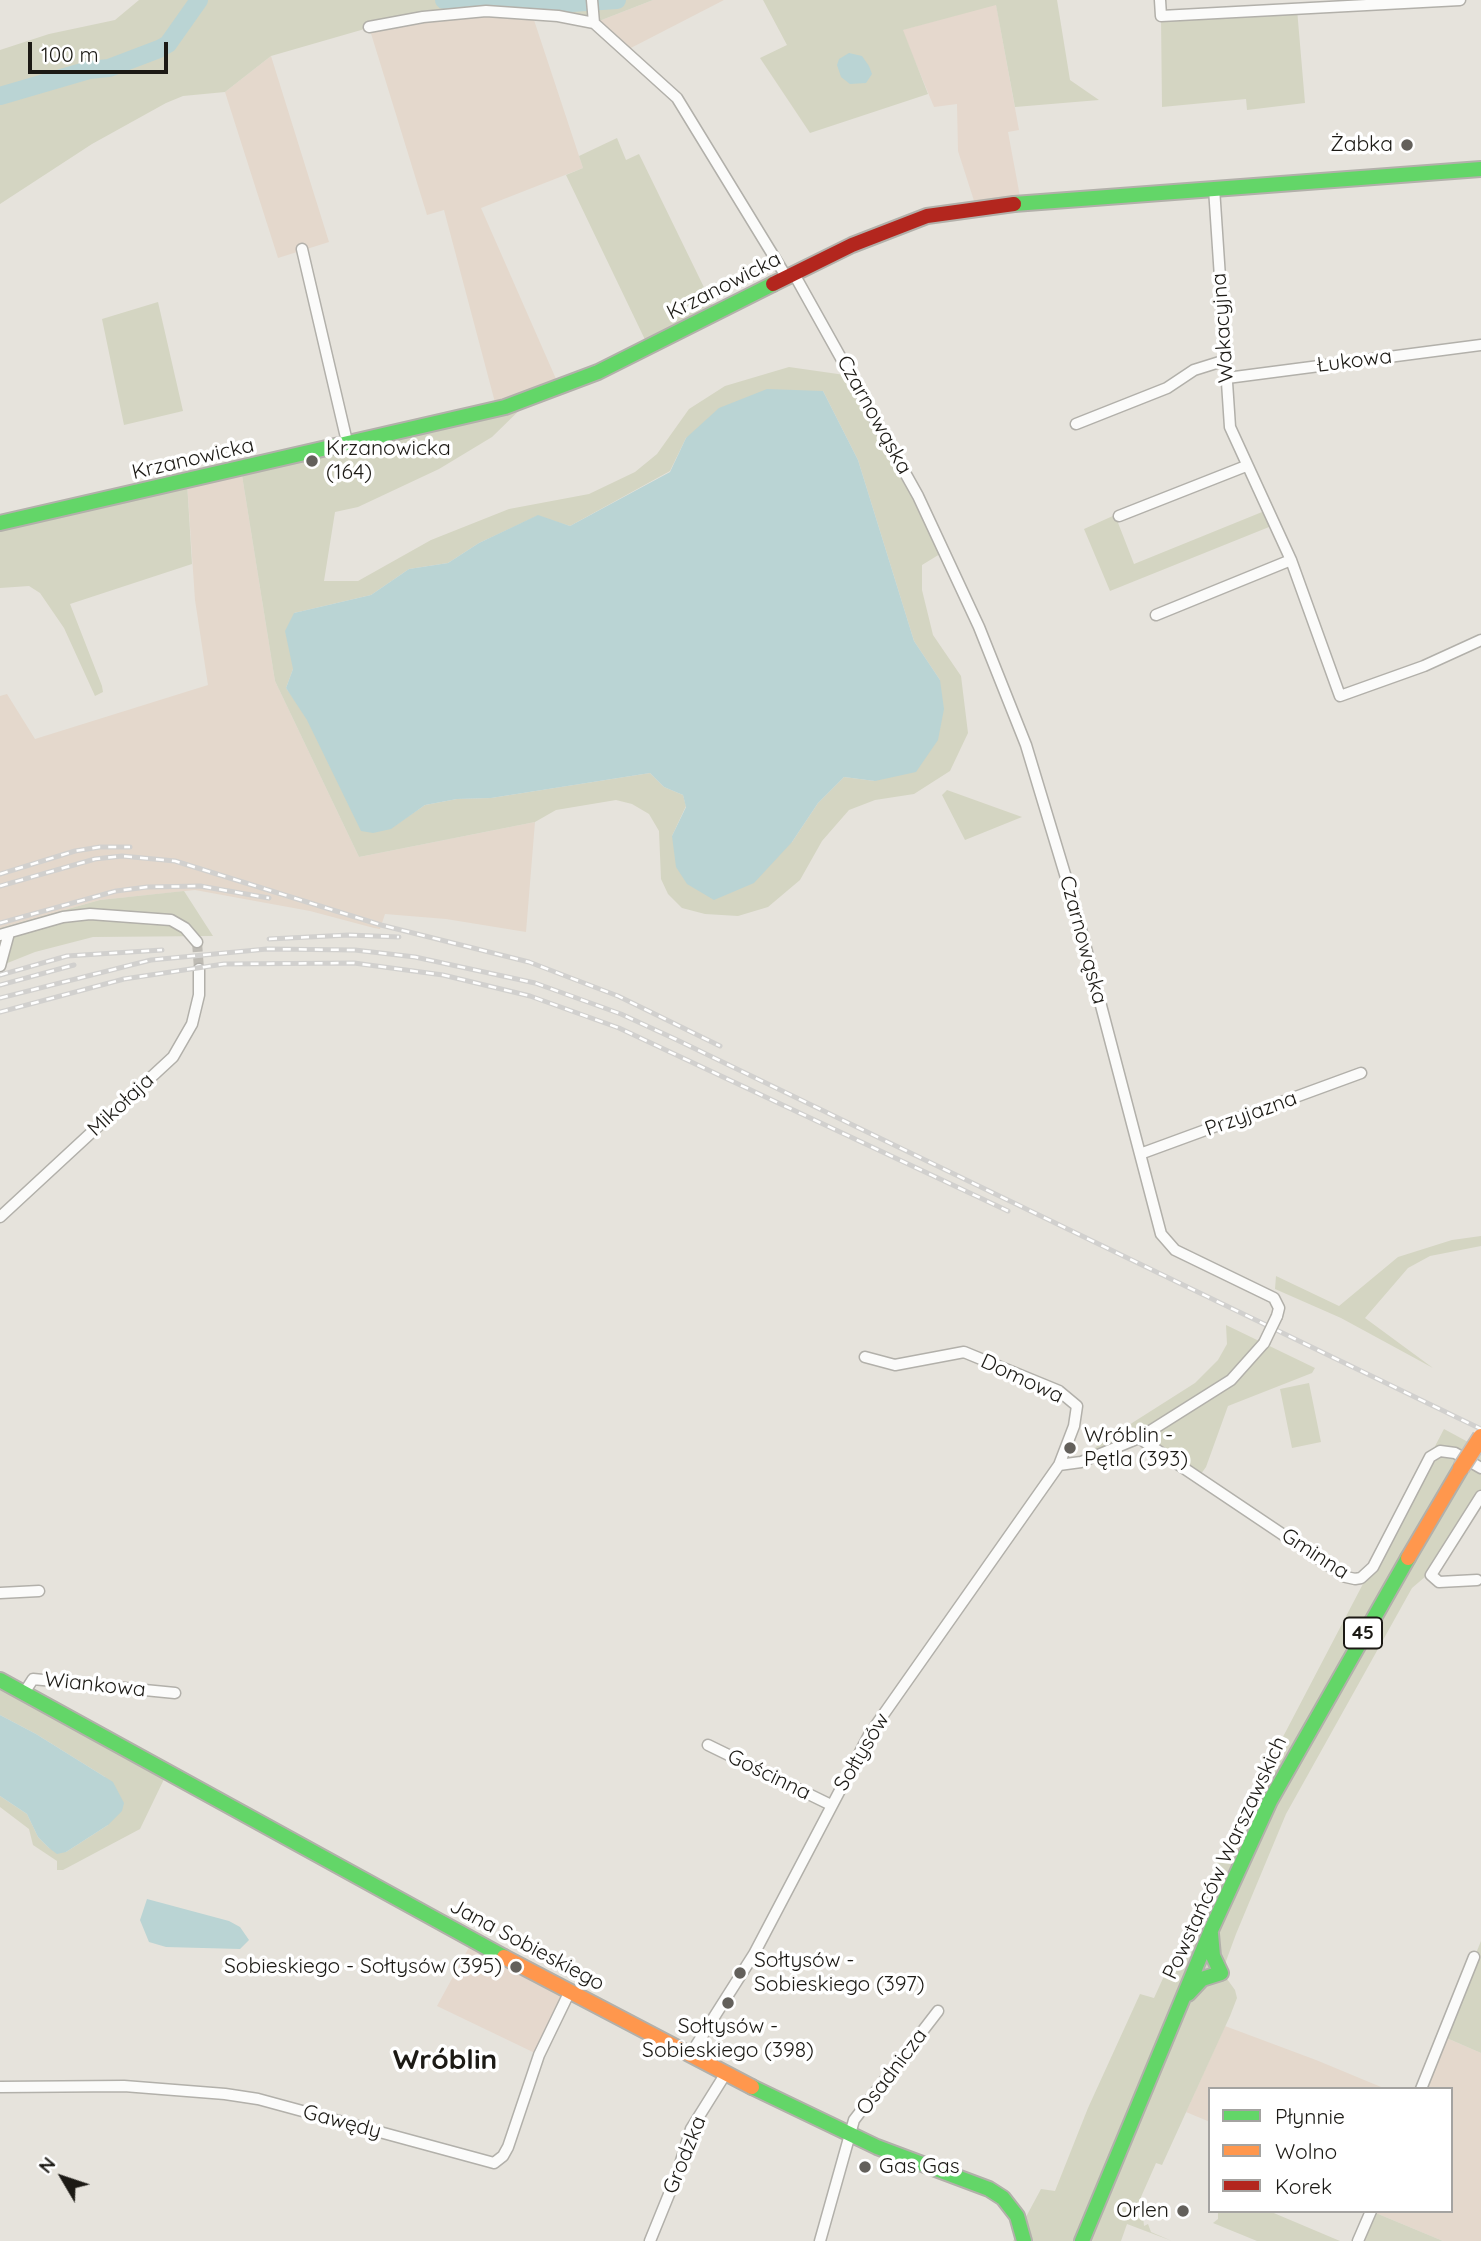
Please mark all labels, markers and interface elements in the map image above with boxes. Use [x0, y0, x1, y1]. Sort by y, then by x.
scale bar [32, 28, 172, 72]
text: 100 m [41, 41, 99, 67]
place label: Żabka [1330, 132, 1393, 158]
marker: Żabka [1399, 137, 1415, 153]
street label: Krzanowicka [663, 246, 785, 326]
street label: Wakacyjna [1207, 272, 1239, 384]
street label: Łukowa [1315, 344, 1393, 378]
street label: Czarnowąska [831, 351, 917, 479]
street label: Krzanowicka [129, 433, 257, 485]
place label: Krzanowicka (164) [326, 436, 451, 486]
marker: Krzanowicka (164) [304, 453, 320, 469]
street label: Czarnowąska [1054, 873, 1112, 1007]
street label: Mikołaja [83, 1068, 159, 1142]
street label: Przyjazna [1202, 1086, 1300, 1142]
street label: Domowa [977, 1349, 1067, 1409]
place label: Wróblin - Pętla (393) [1084, 1423, 1188, 1473]
marker: Wróblin - Pętla (393) [1062, 1440, 1078, 1456]
street label: Gminna [1277, 1523, 1353, 1585]
road number: 45 [1344, 1618, 1382, 1648]
street label: Wiankowa [43, 1667, 147, 1703]
street label: Sołtysów [829, 1708, 895, 1796]
street label: Powstańców Warszawskich [1158, 1733, 1292, 1983]
street label: Gościnna [723, 1744, 815, 1806]
street label: Jana Sobieskiego [445, 1894, 609, 1996]
place label: Sołtysów - Sobieskiego (397) [754, 1948, 925, 1998]
place label: Sobieskiego - Sołtysów (395) [224, 1954, 502, 1980]
marker: Sobieskiego - Sołtysów (395) [508, 1959, 524, 1975]
marker: Sołtysów - Sobieskiego (397) [732, 1965, 748, 1981]
marker: Sołtysów - Sobieskiego (398) [720, 1995, 736, 2011]
place label: Sołtysów - Sobieskiego (398) [642, 2014, 814, 2064]
street label: Osadnicza [851, 2024, 933, 2120]
district label: Wróblin [393, 2044, 497, 2078]
legend [1208, 2087, 1453, 2213]
street label: Gawędy [300, 2100, 384, 2144]
text: Płynnie [1275, 2103, 1345, 2129]
street label: Grodzka [658, 2112, 712, 2198]
text: Wolno [1275, 2138, 1337, 2164]
north arrow [28, 2143, 98, 2213]
text: N [33, 2152, 60, 2178]
place label: Gas Gas [879, 2154, 960, 2180]
marker: Gas Gas [857, 2159, 873, 2175]
text: Korek [1275, 2173, 1332, 2199]
place label: Orlen [1116, 2198, 1169, 2224]
marker: Orlen [1175, 2203, 1191, 2219]

